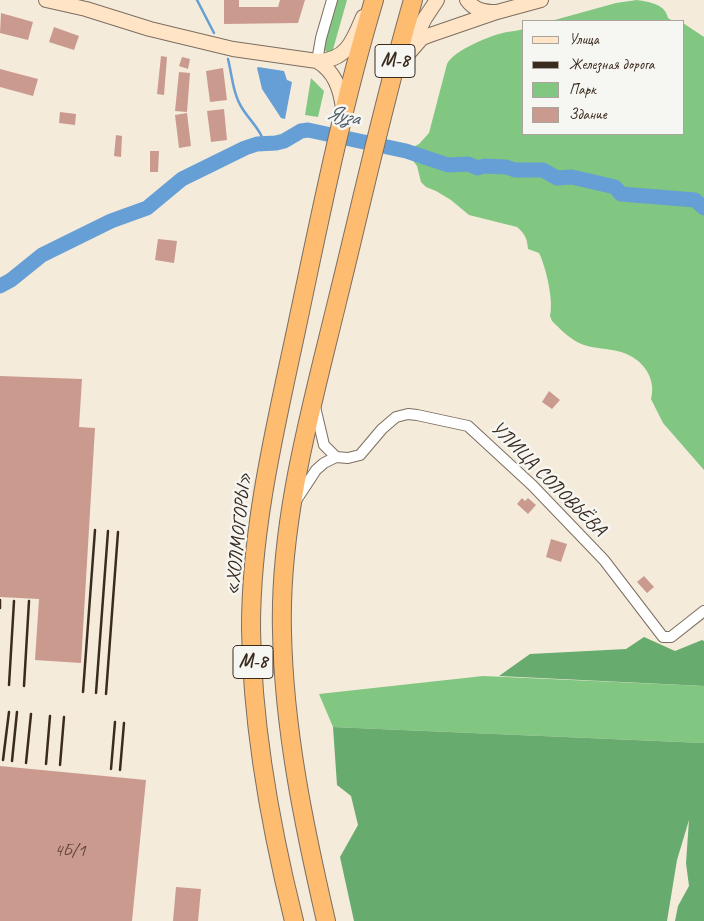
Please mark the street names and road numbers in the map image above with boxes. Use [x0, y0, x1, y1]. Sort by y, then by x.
road number: М-8 [375, 44, 415, 78]
street label: УЛИЦА СОЛОВЬЁВА [485, 416, 611, 542]
street label: «ХОЛМОГОРЫ» [221, 471, 257, 597]
road number: М-8 [233, 646, 273, 679]

